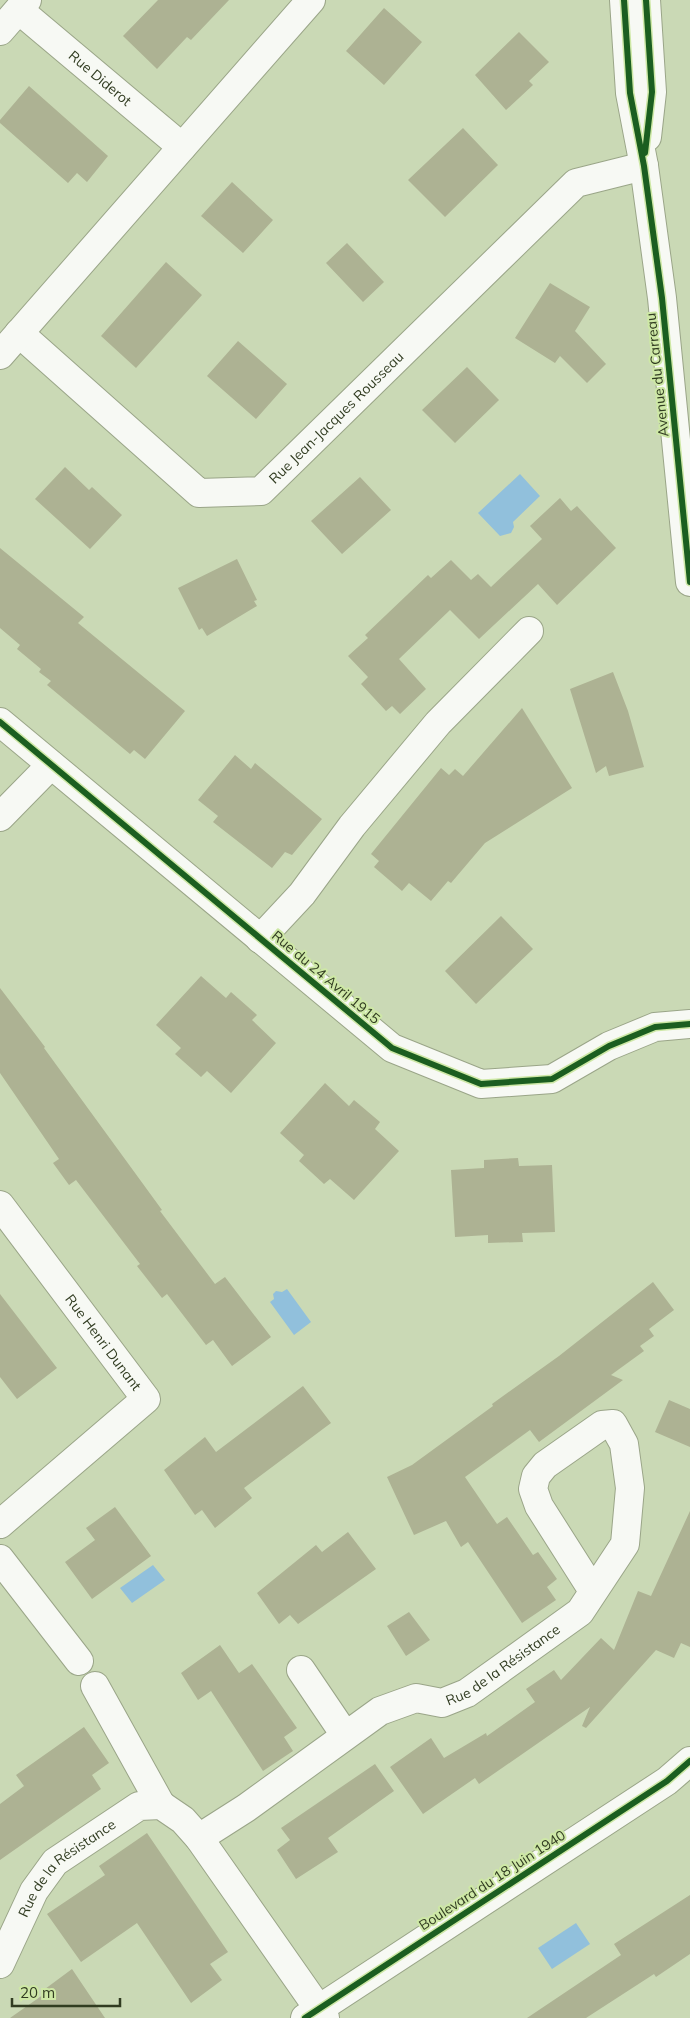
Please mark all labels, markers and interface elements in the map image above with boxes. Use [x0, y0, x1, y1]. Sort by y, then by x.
street label: Rue Diderot [65, 47, 135, 110]
street label: Avenue du Carreau [642, 312, 672, 438]
street label: Rue Jean-Jacques Rousseau [265, 348, 407, 487]
street label: Rue du 24 Avril 1915 [268, 926, 384, 1028]
street label: Rue Henri Dunant [61, 1291, 146, 1394]
street label: Rue de la Résistance [443, 1620, 564, 1710]
street label: Rue de la Résistance [14, 1815, 119, 1920]
street label: Boulevard du 18 Juin 1940 [415, 1826, 569, 1934]
scale bar [12, 1976, 120, 2008]
text: 20 m [20, 1983, 55, 2002]

